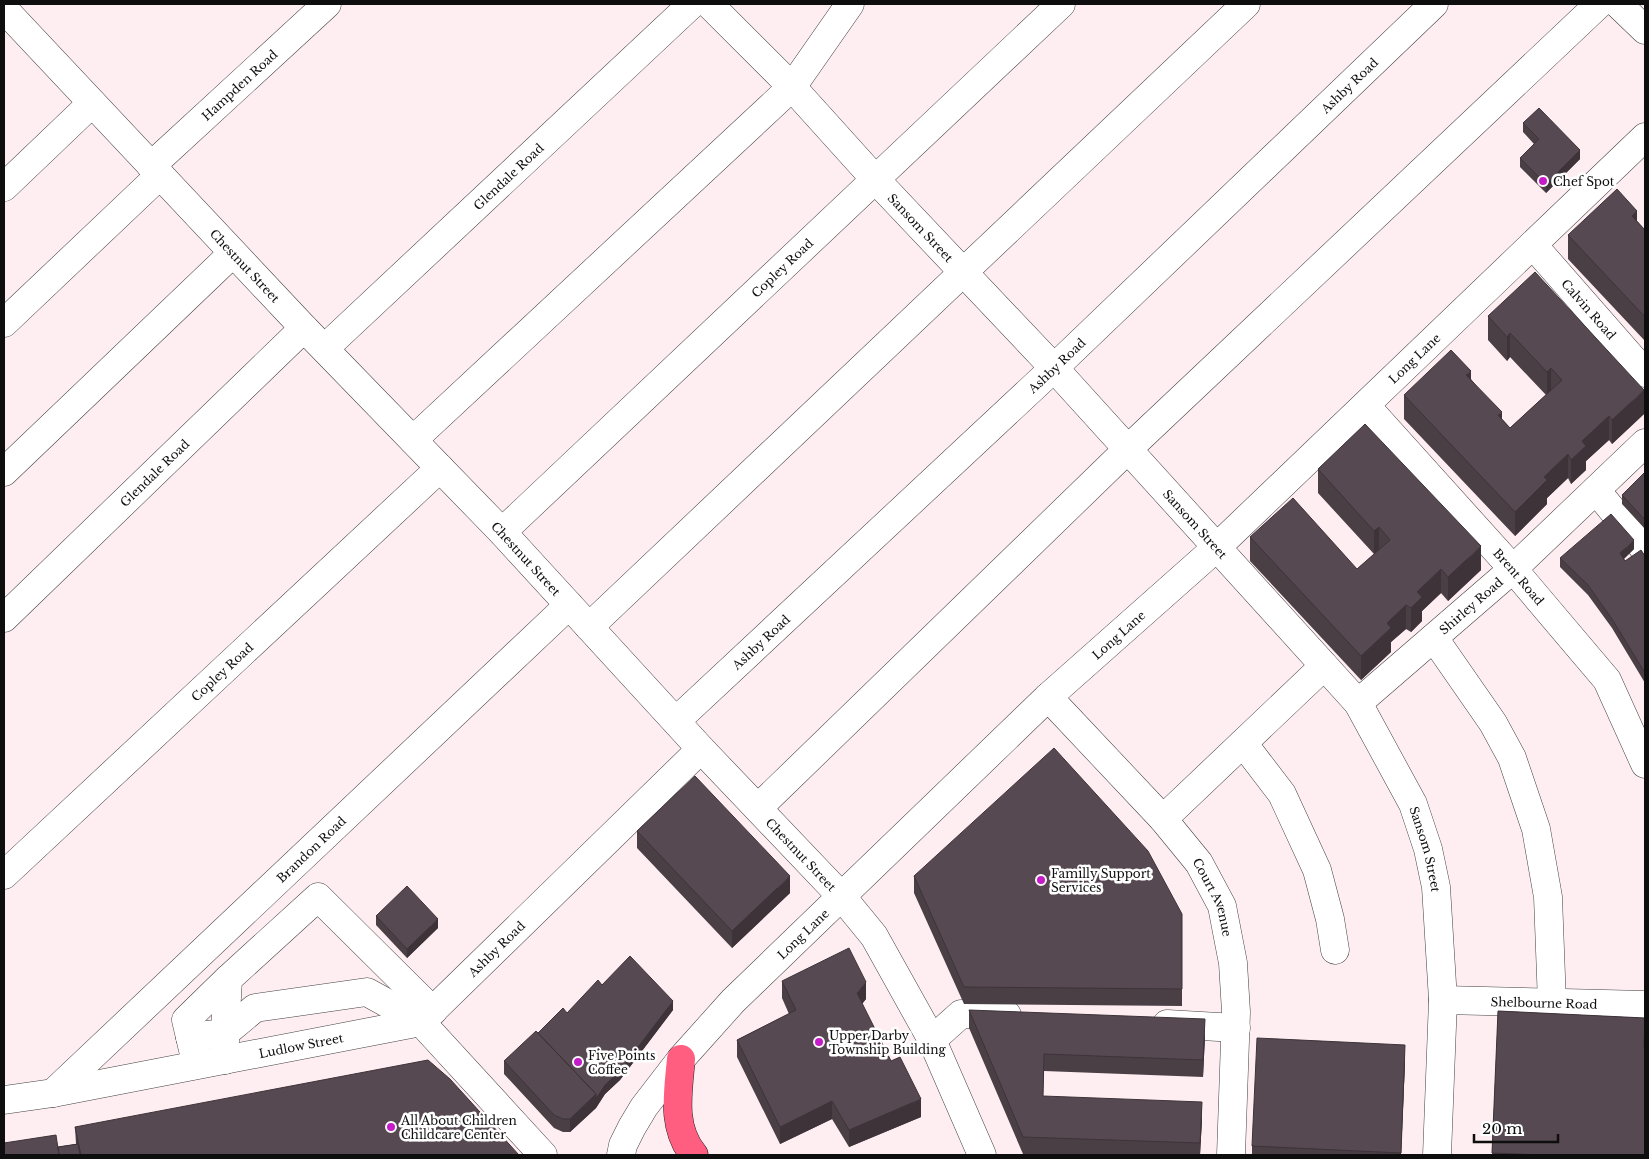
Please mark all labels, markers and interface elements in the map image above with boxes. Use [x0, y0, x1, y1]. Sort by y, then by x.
street label: Hampden Road [198, 46, 280, 123]
street label: Ashby Road [1317, 54, 1381, 117]
street label: Glendale Road [470, 140, 546, 213]
place label: Chef Spot [1553, 174, 1615, 189]
marker: Chef Spot [1537, 175, 1549, 187]
street label: Sansom Street [885, 190, 957, 265]
street label: Chestnut Street [207, 226, 284, 306]
street label: Copley Road [748, 235, 816, 300]
street label: Calvin Road [1559, 276, 1619, 342]
street label: Long Lane [1385, 330, 1443, 386]
street label: Ashby Road [1024, 335, 1088, 397]
street label: Glendale Road [117, 436, 192, 510]
street label: Sansom Street [1160, 486, 1231, 562]
street label: Chestnut Street [488, 518, 564, 599]
street label: Brent Road [1490, 545, 1547, 608]
street label: Shirley Road [1436, 574, 1506, 637]
street label: Long Lane [1089, 607, 1148, 662]
street label: Ashby Road [728, 611, 793, 673]
street label: Copley Road [188, 639, 256, 704]
street label: Sansom Street [1407, 804, 1444, 893]
street label: Brandon Road [273, 813, 349, 885]
street label: Chestnut Street [763, 815, 840, 894]
street label: Court Avenue [1190, 855, 1235, 938]
place label: Familly Support Services [1051, 866, 1151, 895]
marker: Familly Support Services [1035, 874, 1047, 886]
street label: Long Lane [774, 905, 832, 962]
street label: Ashby Road [464, 918, 528, 980]
street label: Shelbourne Road [1490, 994, 1598, 1011]
place label: Upper Darby Township Building [829, 1028, 946, 1057]
street label: Ludlow Street [257, 1030, 345, 1061]
marker: Upper Darby Township Building [813, 1036, 825, 1048]
place label: Five Points Coffee [588, 1048, 656, 1077]
marker: Five Points Coffee [572, 1056, 584, 1068]
scale bar [1474, 1112, 1558, 1144]
place label: All About Children Childcare Center [400, 1113, 517, 1142]
text: 20 m [1482, 1119, 1522, 1138]
marker: All About Children Childcare Center [385, 1121, 397, 1133]

